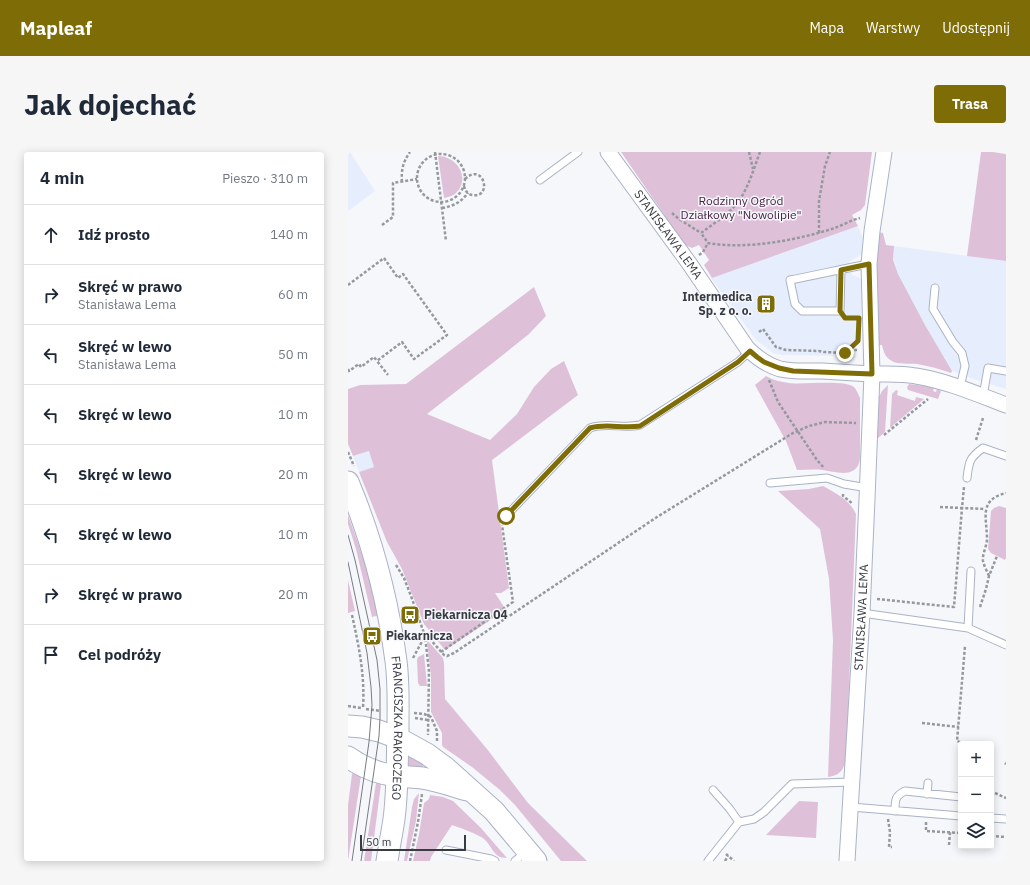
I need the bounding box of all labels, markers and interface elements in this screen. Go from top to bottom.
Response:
text: Mapleaf [20,16,92,40]
text: Mapa [809,19,844,37]
text: Warstwy [866,19,920,37]
text: Udostępnij [942,19,1010,37]
button: Trasa [934,85,1006,123]
text: Jak dojechać [24,86,196,123]
text: 4 min [40,167,84,189]
text: Pieszo · 310 m [222,170,308,187]
street label: STANISŁAWA LEMA [631,187,706,282]
park label: Rodzinny Ogród Działkowy "Nowolipie" [681,193,801,222]
icon: ahead [40,224,62,246]
text: Idź prosto [78,225,150,244]
text: 140 m [270,226,308,243]
text: Skręć w prawo [78,277,182,296]
icon: right [40,284,62,306]
text: 60 m [278,286,308,303]
place label: Intermedica Sp. z o. o. [682,289,752,318]
building icon: Intermedica Sp. z o. o. [755,293,777,315]
text: Stanisława Lema [78,296,176,313]
text: Skręć w lewo [78,337,172,356]
icon: left [40,344,62,366]
route end [836,344,854,362]
text: 50 m [278,346,308,363]
text: Stanisława Lema [78,356,176,373]
icon: left [40,404,62,426]
text: Skręć w lewo [78,405,172,424]
text: 10 m [278,406,308,423]
icon: left [40,464,62,486]
text: Skręć w lewo [78,465,172,484]
text: 20 m [278,466,308,483]
route start [497,507,515,525]
icon: left [40,524,62,546]
text: Skręć w lewo [78,525,172,544]
text: 10 m [278,526,308,543]
street label: STANISŁAWA LEMA [851,564,871,671]
icon: right [40,584,62,606]
text: Skręć w prawo [78,585,182,604]
text: 20 m [278,586,308,603]
bus stop icon: Piekarnicza 04 [399,604,421,626]
place label: Piekarnicza 04 [424,607,508,622]
bus stop icon: Piekarnicza [361,625,383,647]
place label: Piekarnicza [386,628,453,643]
icon: arrive [40,644,62,666]
text: Cel podróży [78,645,161,664]
street label: FRANCISZKA RAKOCZEGO [388,655,406,801]
map controls [958,741,994,849]
button: + [958,741,994,777]
button: − [958,777,994,813]
button: layers [958,813,994,849]
scale bar [360,833,466,852]
text: 50 m [366,835,391,849]

